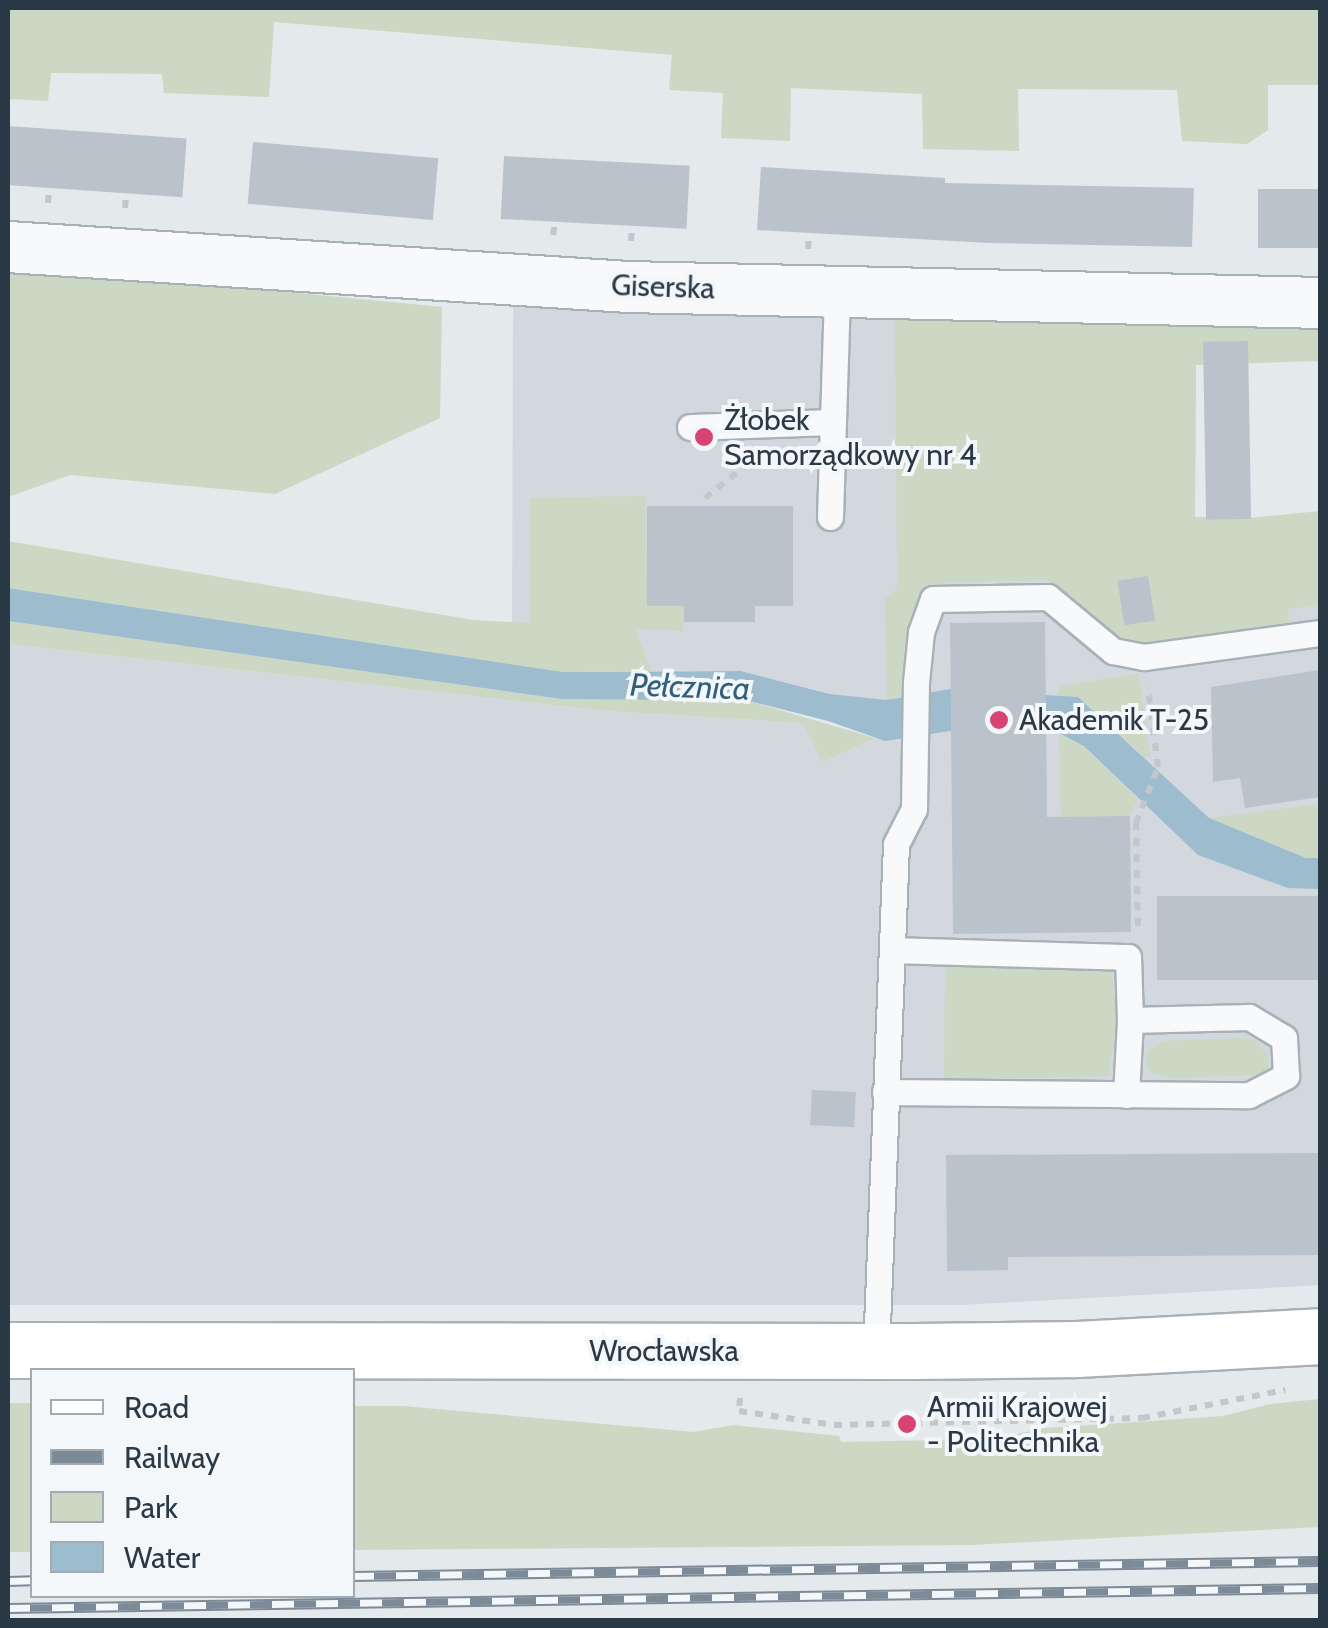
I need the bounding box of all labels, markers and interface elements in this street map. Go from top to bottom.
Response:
street label: Giserska [611,267,715,307]
place label: Żłobek Samorządkowy nr 4 [724,402,977,472]
marker: Żłobek Samorządkowy nr 4 [693,426,715,448]
water label: Pełcznica [629,666,751,708]
place label: Akademik T-25 [1019,702,1209,738]
marker: Akademik T-25 [988,709,1010,731]
street label: Wrocławska [589,1333,739,1369]
legend [30,1368,355,1598]
text: Road [124,1389,189,1426]
place label: Armii Krajowej - Politechnika [927,1389,1107,1460]
marker: Armii Krajowej - Politechnika [896,1413,918,1435]
text: Railway [124,1439,220,1476]
text: Park [124,1489,178,1526]
text: Water [124,1539,200,1576]

